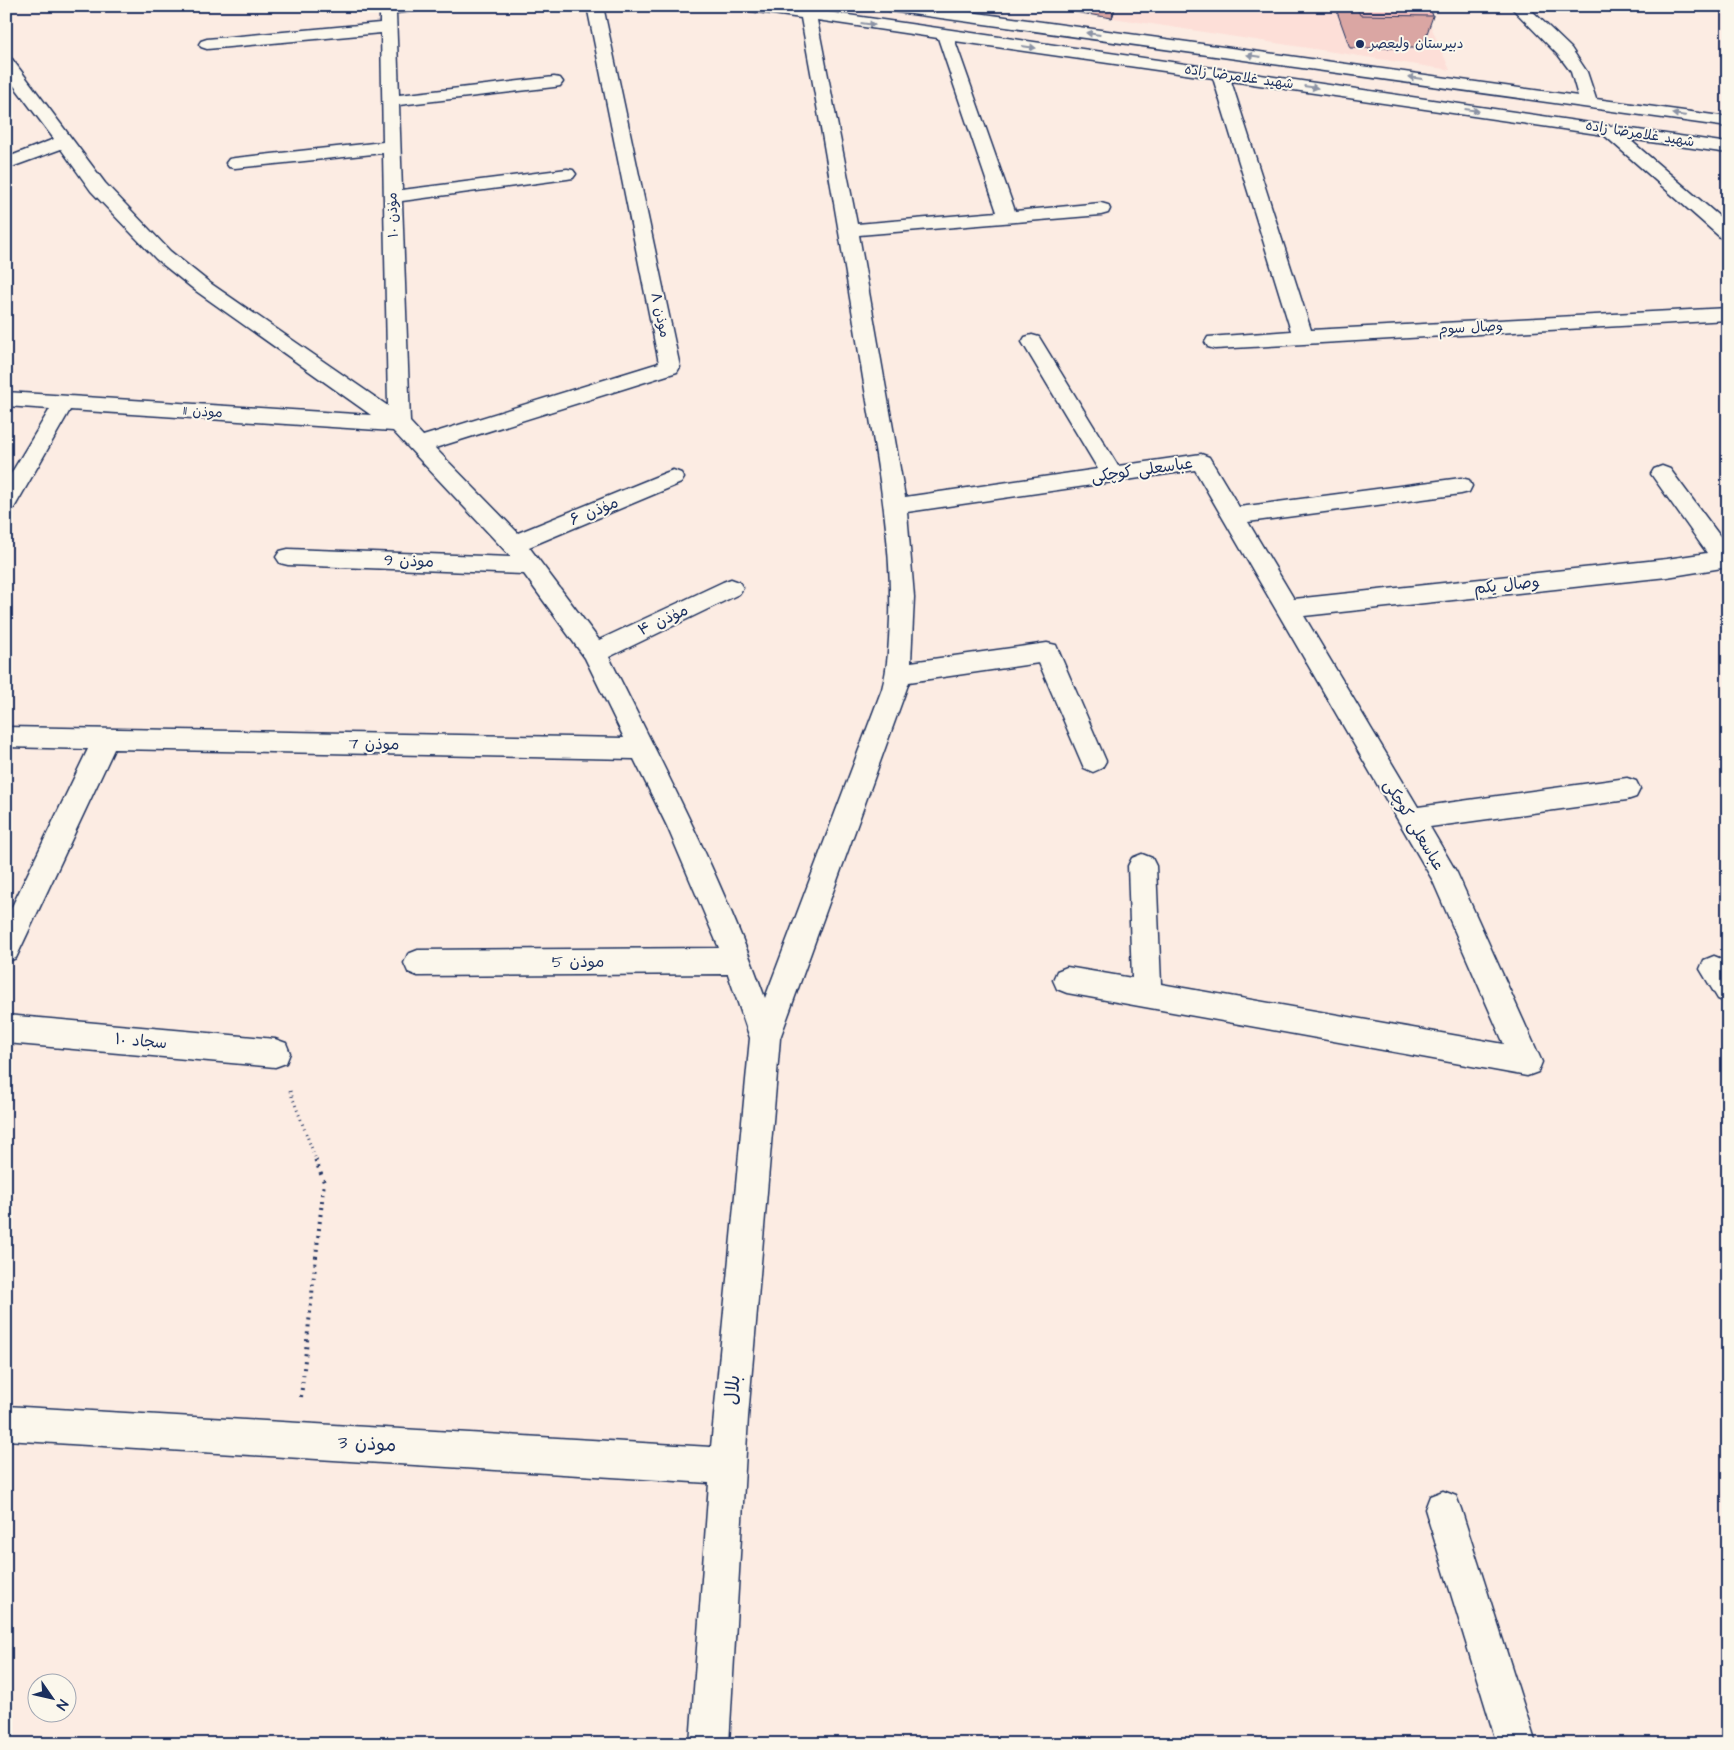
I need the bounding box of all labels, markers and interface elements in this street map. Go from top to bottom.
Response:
one-way arrow [861,20,877,28]
one-way arrow [1084,30,1100,38]
place label: دبیرستان ولیعصر [1369,34,1464,54]
marker: دبیرستان ولیعصر [1354,38,1366,50]
one-way arrow [1022,43,1038,51]
one-way arrow [1245,52,1261,60]
street label: شهید غلامرضا زاده [1183,59,1295,95]
one-way arrow [1406,74,1422,82]
one-way arrow [1304,83,1320,91]
one-way arrow [1465,106,1481,114]
one-way arrow [1671,110,1687,118]
street label: شهید غلامرضا زاده [1584,116,1696,152]
street label: موٰذن ۱۰ [382,192,404,238]
street label: موذن ۸ [645,291,675,339]
street label: وصال سوم [1438,316,1504,341]
street label: موذن 11 [183,401,223,423]
street label: عباسعلی کوچکی [1090,452,1194,488]
street label: موٰذن ۶ [566,491,622,531]
street label: موذن 9 [384,549,434,573]
street label: وصال یکم [1473,571,1541,600]
street label: موٰذن ۴ [634,599,692,641]
street label: موذن 7 [348,733,400,755]
street label: عباسعلی کوچکی [1378,776,1450,874]
street label: موذن 5 [552,951,604,973]
street label: سجاد ۱۰ [114,1028,168,1054]
street label: بلال [718,1374,748,1406]
street label: موذن 3 [337,1429,397,1459]
north arrow [28,1672,78,1722]
text: N [51,1695,73,1714]

